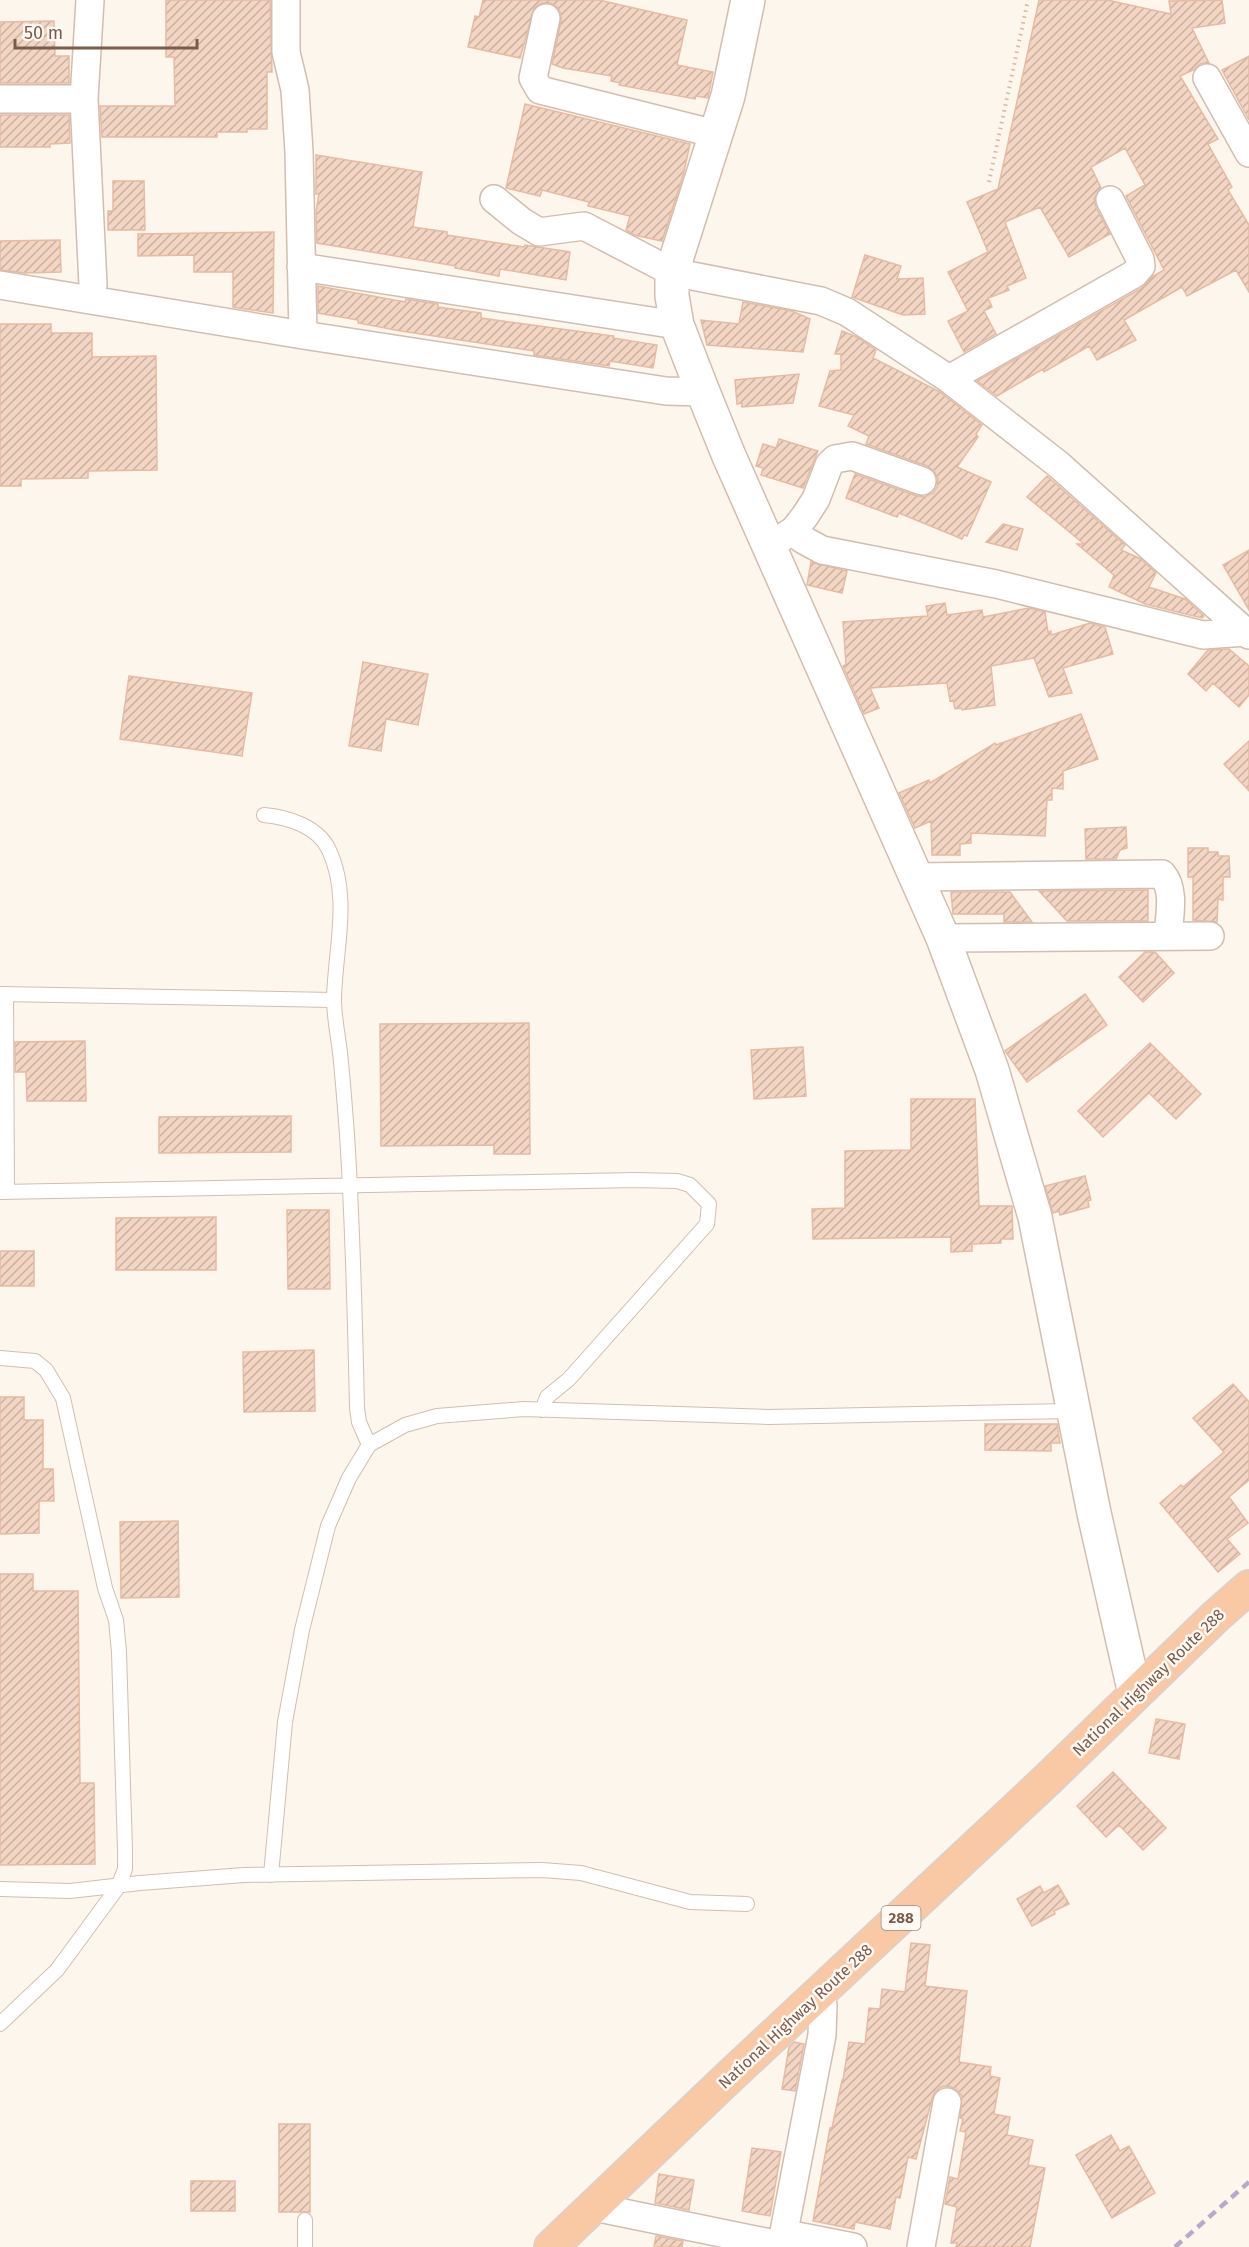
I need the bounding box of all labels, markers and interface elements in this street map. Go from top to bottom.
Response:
scale bar [15,12,196,50]
text: 50 m [24,22,63,44]
street label: National Highway Route 288 [1069,1605,1228,1760]
road number: 288 [882,1906,920,1930]
street label: National Highway Route 288 [715,1940,876,2093]

